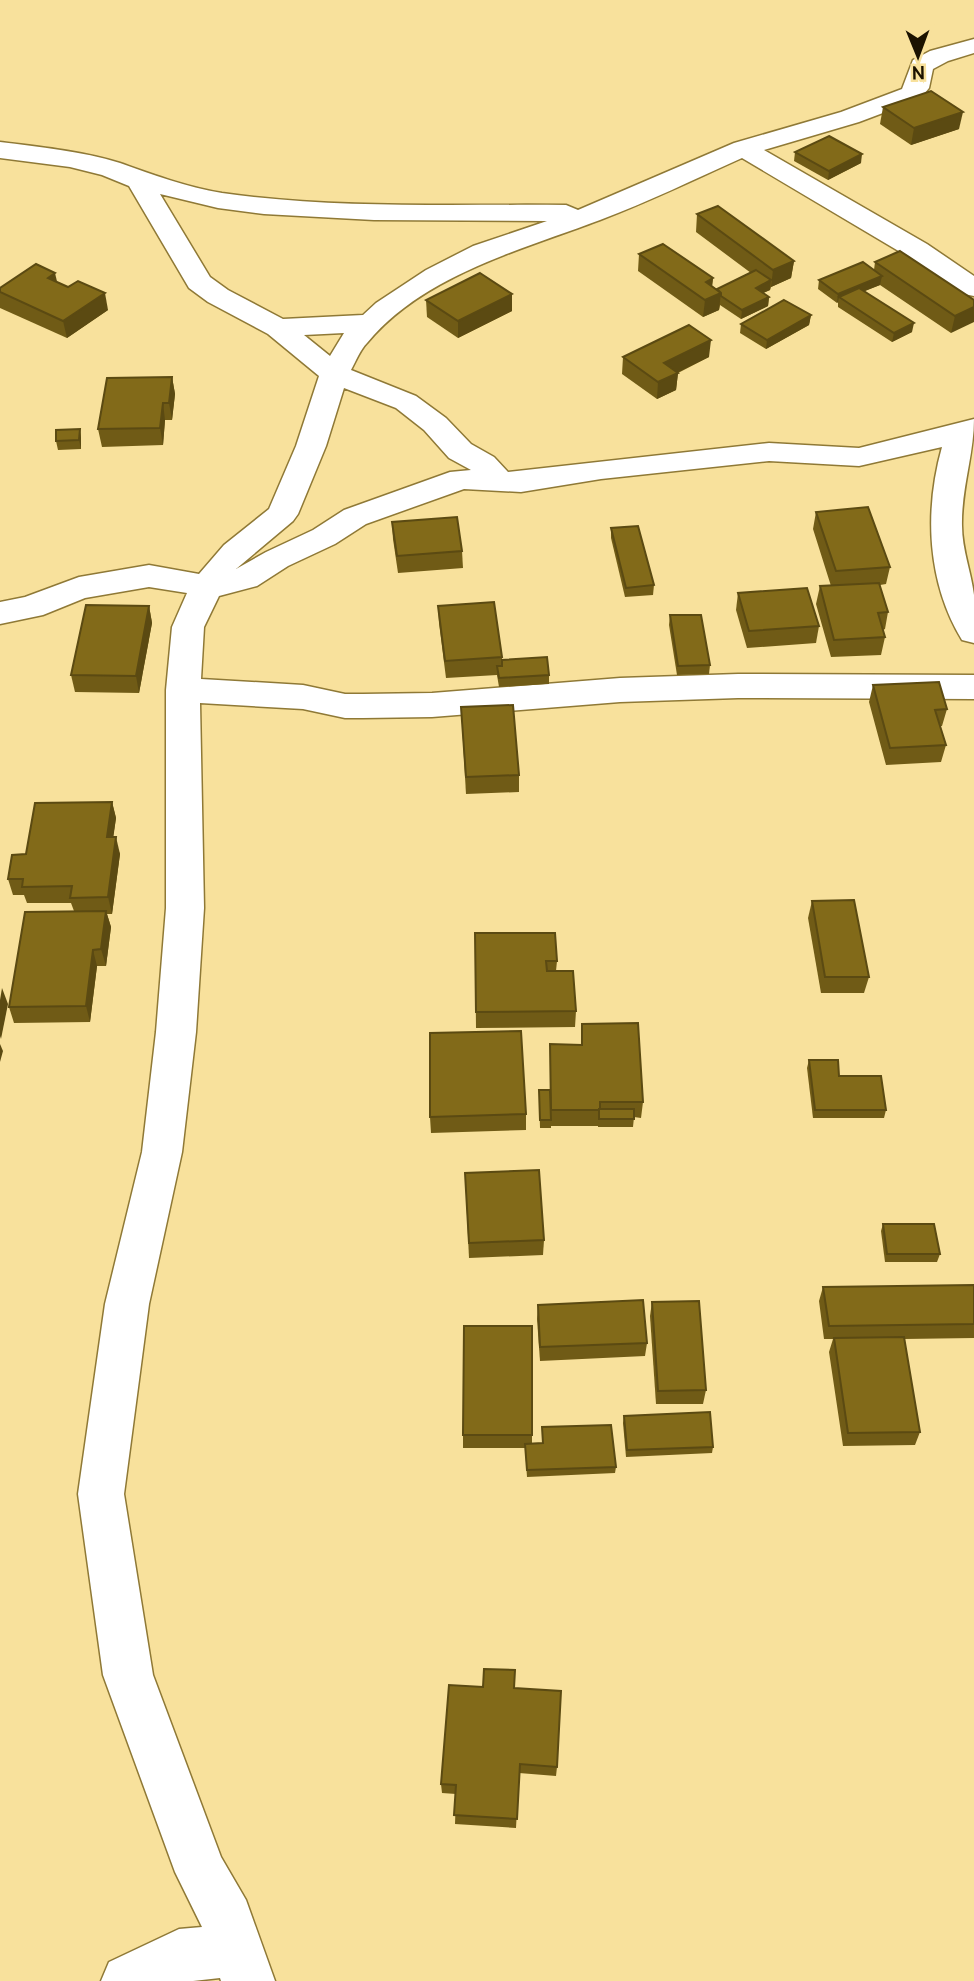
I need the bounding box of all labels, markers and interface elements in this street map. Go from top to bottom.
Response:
north arrow [883,21,953,91]
text: N [911,61,925,84]

